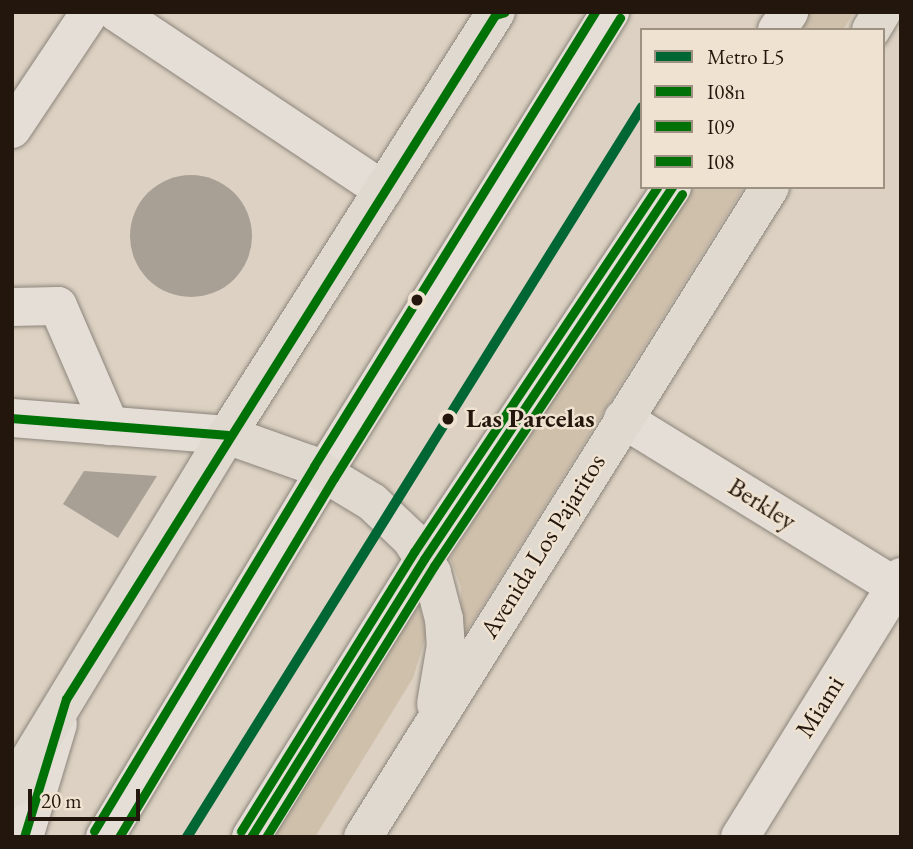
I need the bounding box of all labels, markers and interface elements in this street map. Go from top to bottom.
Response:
legend [640,28,885,189]
text: Metro L5 [707,43,784,70]
text: I08n [707,78,745,105]
text: I09 [707,113,734,140]
text: I08 [707,148,734,175]
unlabelled marker [410,293,424,307]
place label: Las Parcelas [466,403,595,435]
marker: Las Parcelas [437,408,459,430]
street label: Avenida Los Pajaritos [474,448,612,644]
street label: Berkley [722,471,802,537]
street label: Miami [789,670,851,744]
scale bar [32,776,144,820]
text: 20 m [41,787,82,814]

